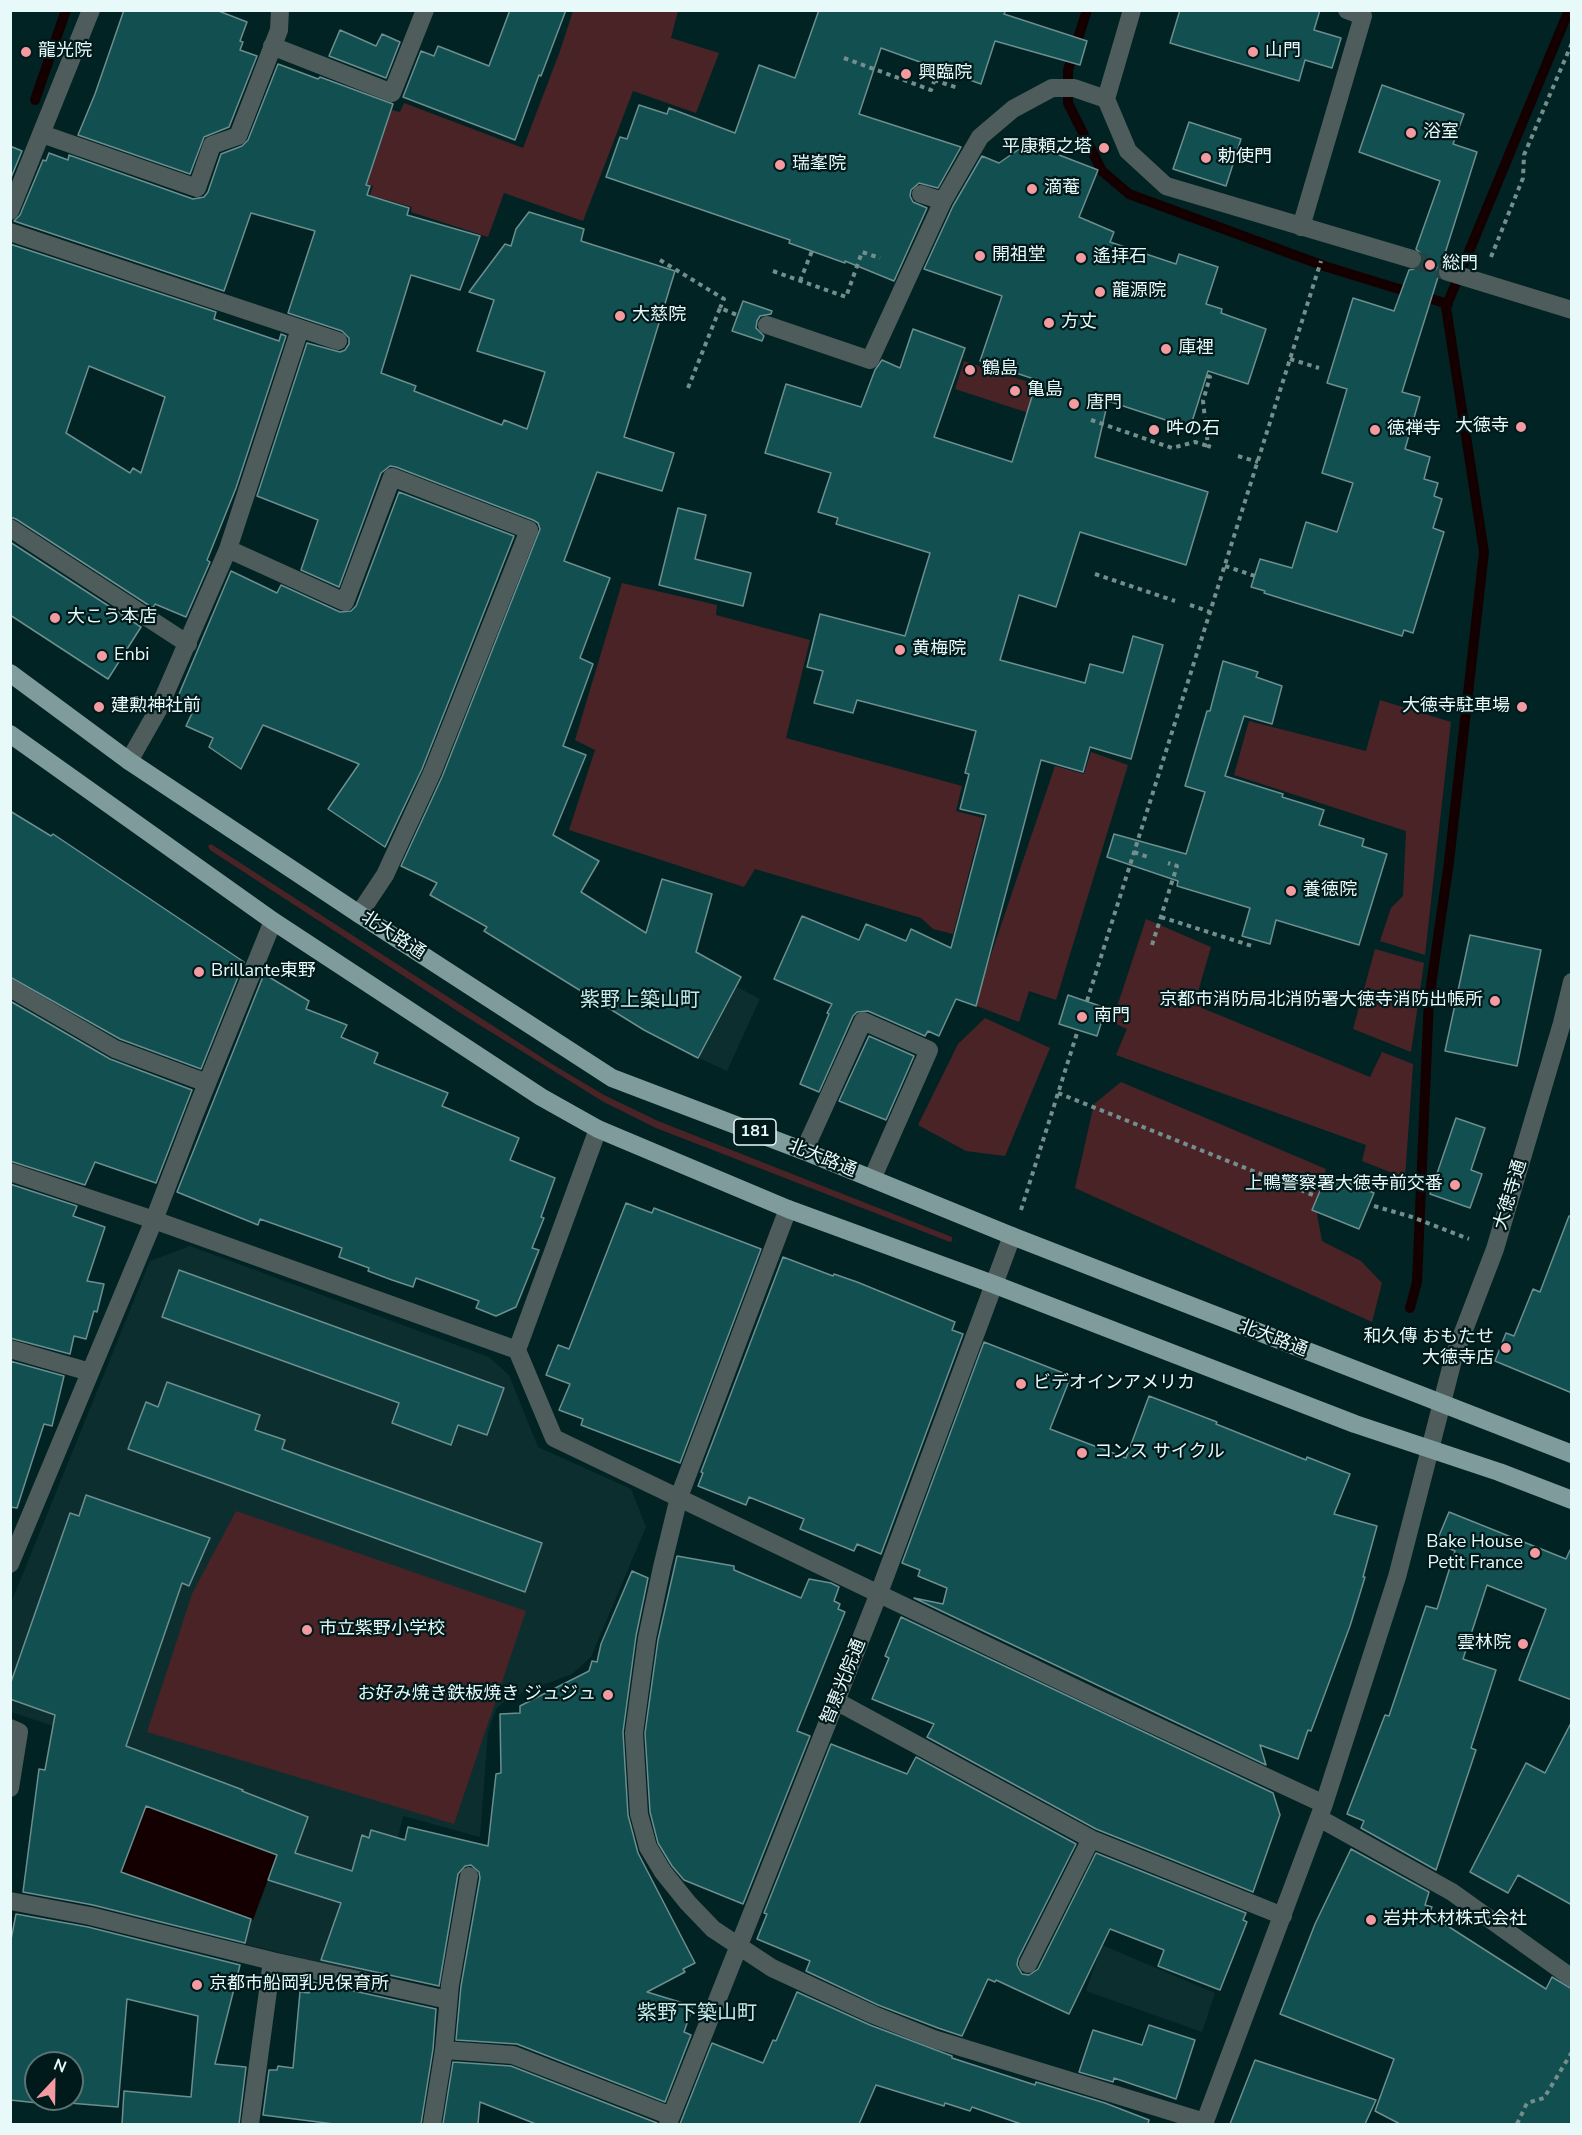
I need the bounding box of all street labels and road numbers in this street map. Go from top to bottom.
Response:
street label: 北大路通 [357,907,429,965]
road number: 181 [734,1119,776,1145]
street label: 北大路通 [785,1136,859,1182]
street label: 大徳寺通 [1490,1157,1532,1233]
street label: 北大路通 [1236,1316,1310,1362]
street label: 智恵光院通 [817,1636,871,1728]

